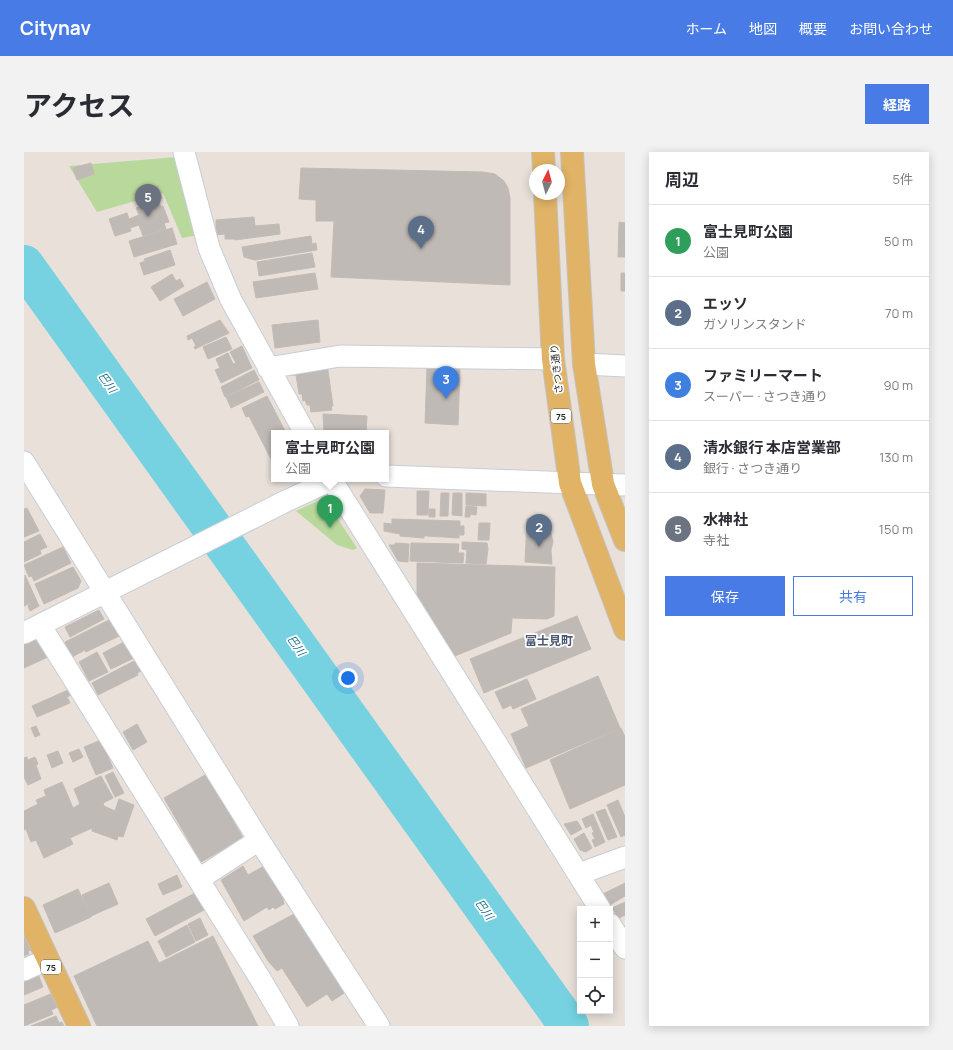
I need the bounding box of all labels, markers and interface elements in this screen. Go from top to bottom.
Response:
text: Citynav [20,15,91,41]
text: ホーム [685,19,727,38]
text: 地図 [749,19,777,38]
text: 概要 [799,19,827,38]
text: お問い合わせ [849,19,933,38]
button: 経路 [865,84,929,124]
text: アクセス [24,86,135,124]
north arrow [529,164,565,200]
text: 周辺 [665,168,699,191]
text: 5件 [892,170,913,188]
pin: 5 [135,184,161,217]
pin: 4 [408,216,434,249]
text: 富士見町公園 [703,221,793,242]
text: 1 [675,232,681,250]
text: 50 m [884,232,913,250]
text: 公園 [703,243,729,261]
text: エッソ [703,293,748,314]
text: 2 [674,304,682,322]
text: 70 m [885,304,913,322]
text: ガソリンスタンド [703,315,807,333]
street label: さつき通り [546,343,566,395]
text: ファミリーマート [703,365,823,386]
pin: 3 [433,366,459,399]
water label: 巴川 [95,369,121,396]
text: 3 [674,376,682,394]
text: 90 m [883,376,913,394]
text: スーパー · さつき通り [703,387,828,405]
road number: 75 [551,409,571,423]
popup [271,430,389,482]
text: 富士見町公園 [285,437,375,458]
text: 清水銀行 本店営業部 [703,437,841,458]
text: 4 [674,448,682,466]
text: 130 m [879,448,913,466]
text: 公園 [285,459,311,477]
text: 銀行 · さつき通り [703,459,802,477]
pin: 1 [317,495,343,528]
text: 水神社 [703,509,748,530]
pin: 2 [526,514,552,547]
text: 5 [674,520,682,538]
text: 150 m [879,520,913,538]
text: 寺社 [703,531,729,549]
button: 保存 [665,576,785,616]
button: 共有 [793,576,913,616]
water label: 巴川 [284,632,310,659]
district label: 富士見町 [525,632,573,649]
your location [338,668,358,688]
water label: 巴川 [472,896,498,923]
map controls [577,906,613,1014]
button: + [577,906,613,942]
button: − [577,942,613,978]
road number: 75 [41,960,61,974]
button: locate [577,978,613,1014]

